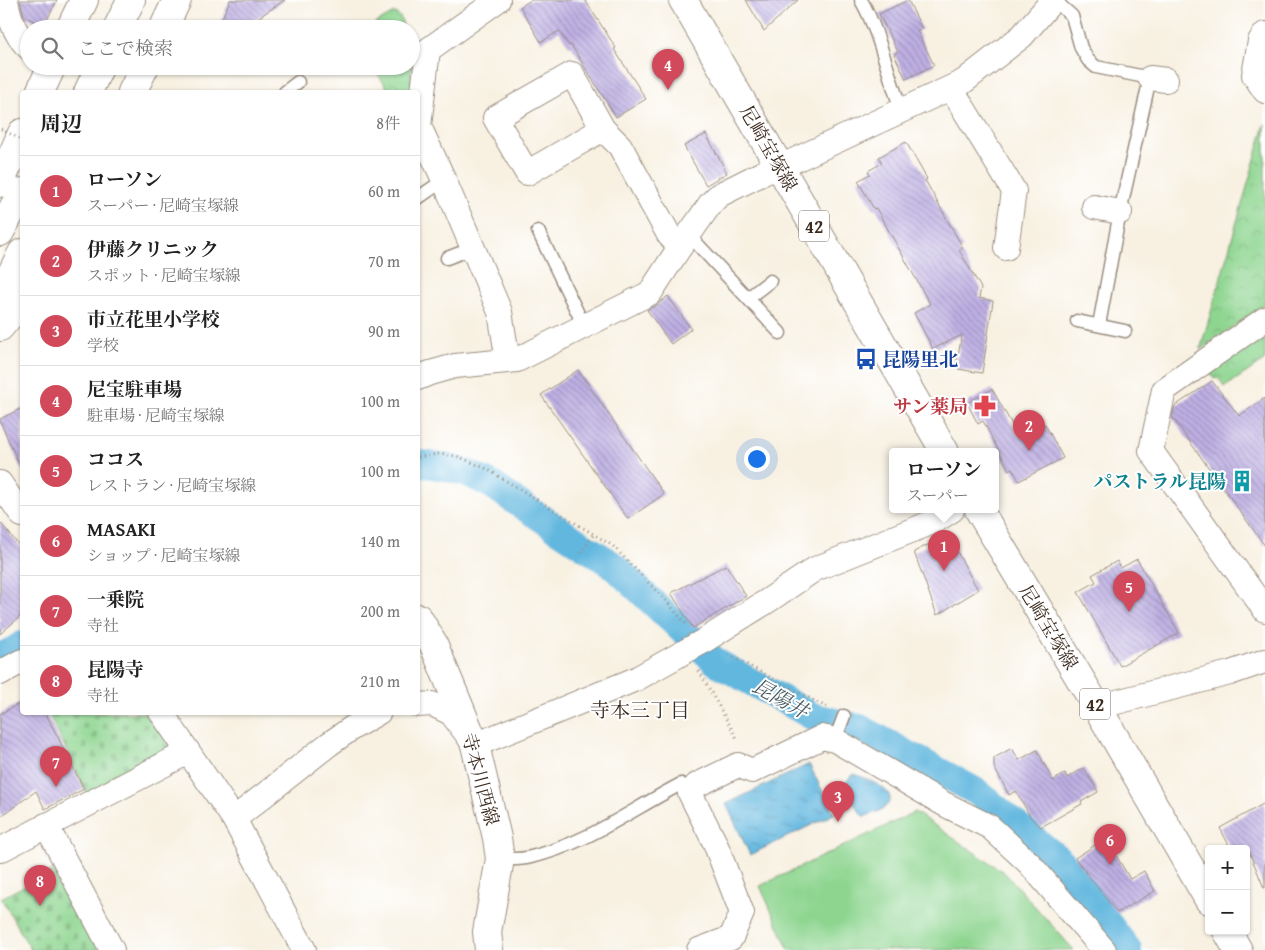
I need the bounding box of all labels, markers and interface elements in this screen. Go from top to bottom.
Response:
search box [20,20,420,75]
icon: search [38,34,66,62]
text: ここで検索 [78,34,173,62]
pin: 4 [652,49,684,90]
street label: 尼崎宝塚線 [733,100,805,196]
text: 周辺 [40,108,82,139]
text: 8件 [376,111,400,135]
text: ローソン [87,165,162,193]
text: 1 [52,179,60,203]
text: 60 m [368,179,400,203]
text: スーパー · 尼崎宝塚線 [87,193,239,217]
road number: 42 [799,210,829,242]
text: 伊藤クリニック [87,235,219,263]
text: 2 [52,249,60,273]
text: 70 m [368,249,400,273]
text: スポット · 尼崎宝塚線 [87,263,241,287]
text: 市立花里小学校 [87,305,220,333]
text: 3 [52,319,60,343]
text: 90 m [368,319,400,343]
text: 学校 [87,333,119,357]
place label: 昆陽里北 [882,345,958,373]
bus stop icon: 昆陽里北 [853,346,879,372]
text: 尼宝駐車場 [87,375,182,403]
text: 4 [52,389,60,413]
text: 100 m [360,389,400,413]
place label: サン薬局 [893,392,968,420]
pharmacy icon: サン薬局 [972,393,998,419]
text: 駐車場 · 尼崎宝塚線 [87,403,225,427]
pin: 2 [1013,410,1045,451]
text: ココス [87,445,144,473]
your location [744,446,770,472]
popup [889,448,999,513]
text: ローソン [906,455,982,483]
text: 5 [52,459,60,483]
text: 100 m [360,459,400,483]
place label: パストラル昆陽 [1094,467,1226,495]
building icon: パストラル昆陽 [1229,468,1255,494]
text: レストラン · 尼崎宝塚線 [87,473,256,497]
text: スーパー [906,483,969,507]
text: MASAKI [87,515,156,543]
text: 6 [52,529,60,553]
text: 140 m [360,529,400,553]
pin: 1 [928,530,960,571]
text: ショップ · 尼崎宝塚線 [87,543,240,567]
pin: 5 [1113,571,1145,612]
street label: 尼崎宝塚線 [1013,579,1085,675]
text: 一乗院 [87,585,144,613]
text: 7 [52,599,60,623]
text: 200 m [360,599,400,623]
text: 寺社 [87,613,119,637]
text: 昆陽寺 [87,655,144,683]
text: 8 [52,669,60,693]
text: 210 m [360,669,400,693]
water label: 昆陽井 [748,671,816,726]
text: 寺社 [87,683,119,707]
road number: 42 [1080,689,1110,720]
district label: 寺本三丁目 [590,695,690,724]
street label: 寺本川西線 [455,729,507,829]
pin: 7 [40,746,72,787]
pin: 3 [822,781,854,822]
pin: 6 [1094,824,1126,865]
map controls [1205,845,1250,935]
button: + [1205,845,1250,890]
pin: 8 [24,865,56,906]
button: − [1205,890,1250,935]

